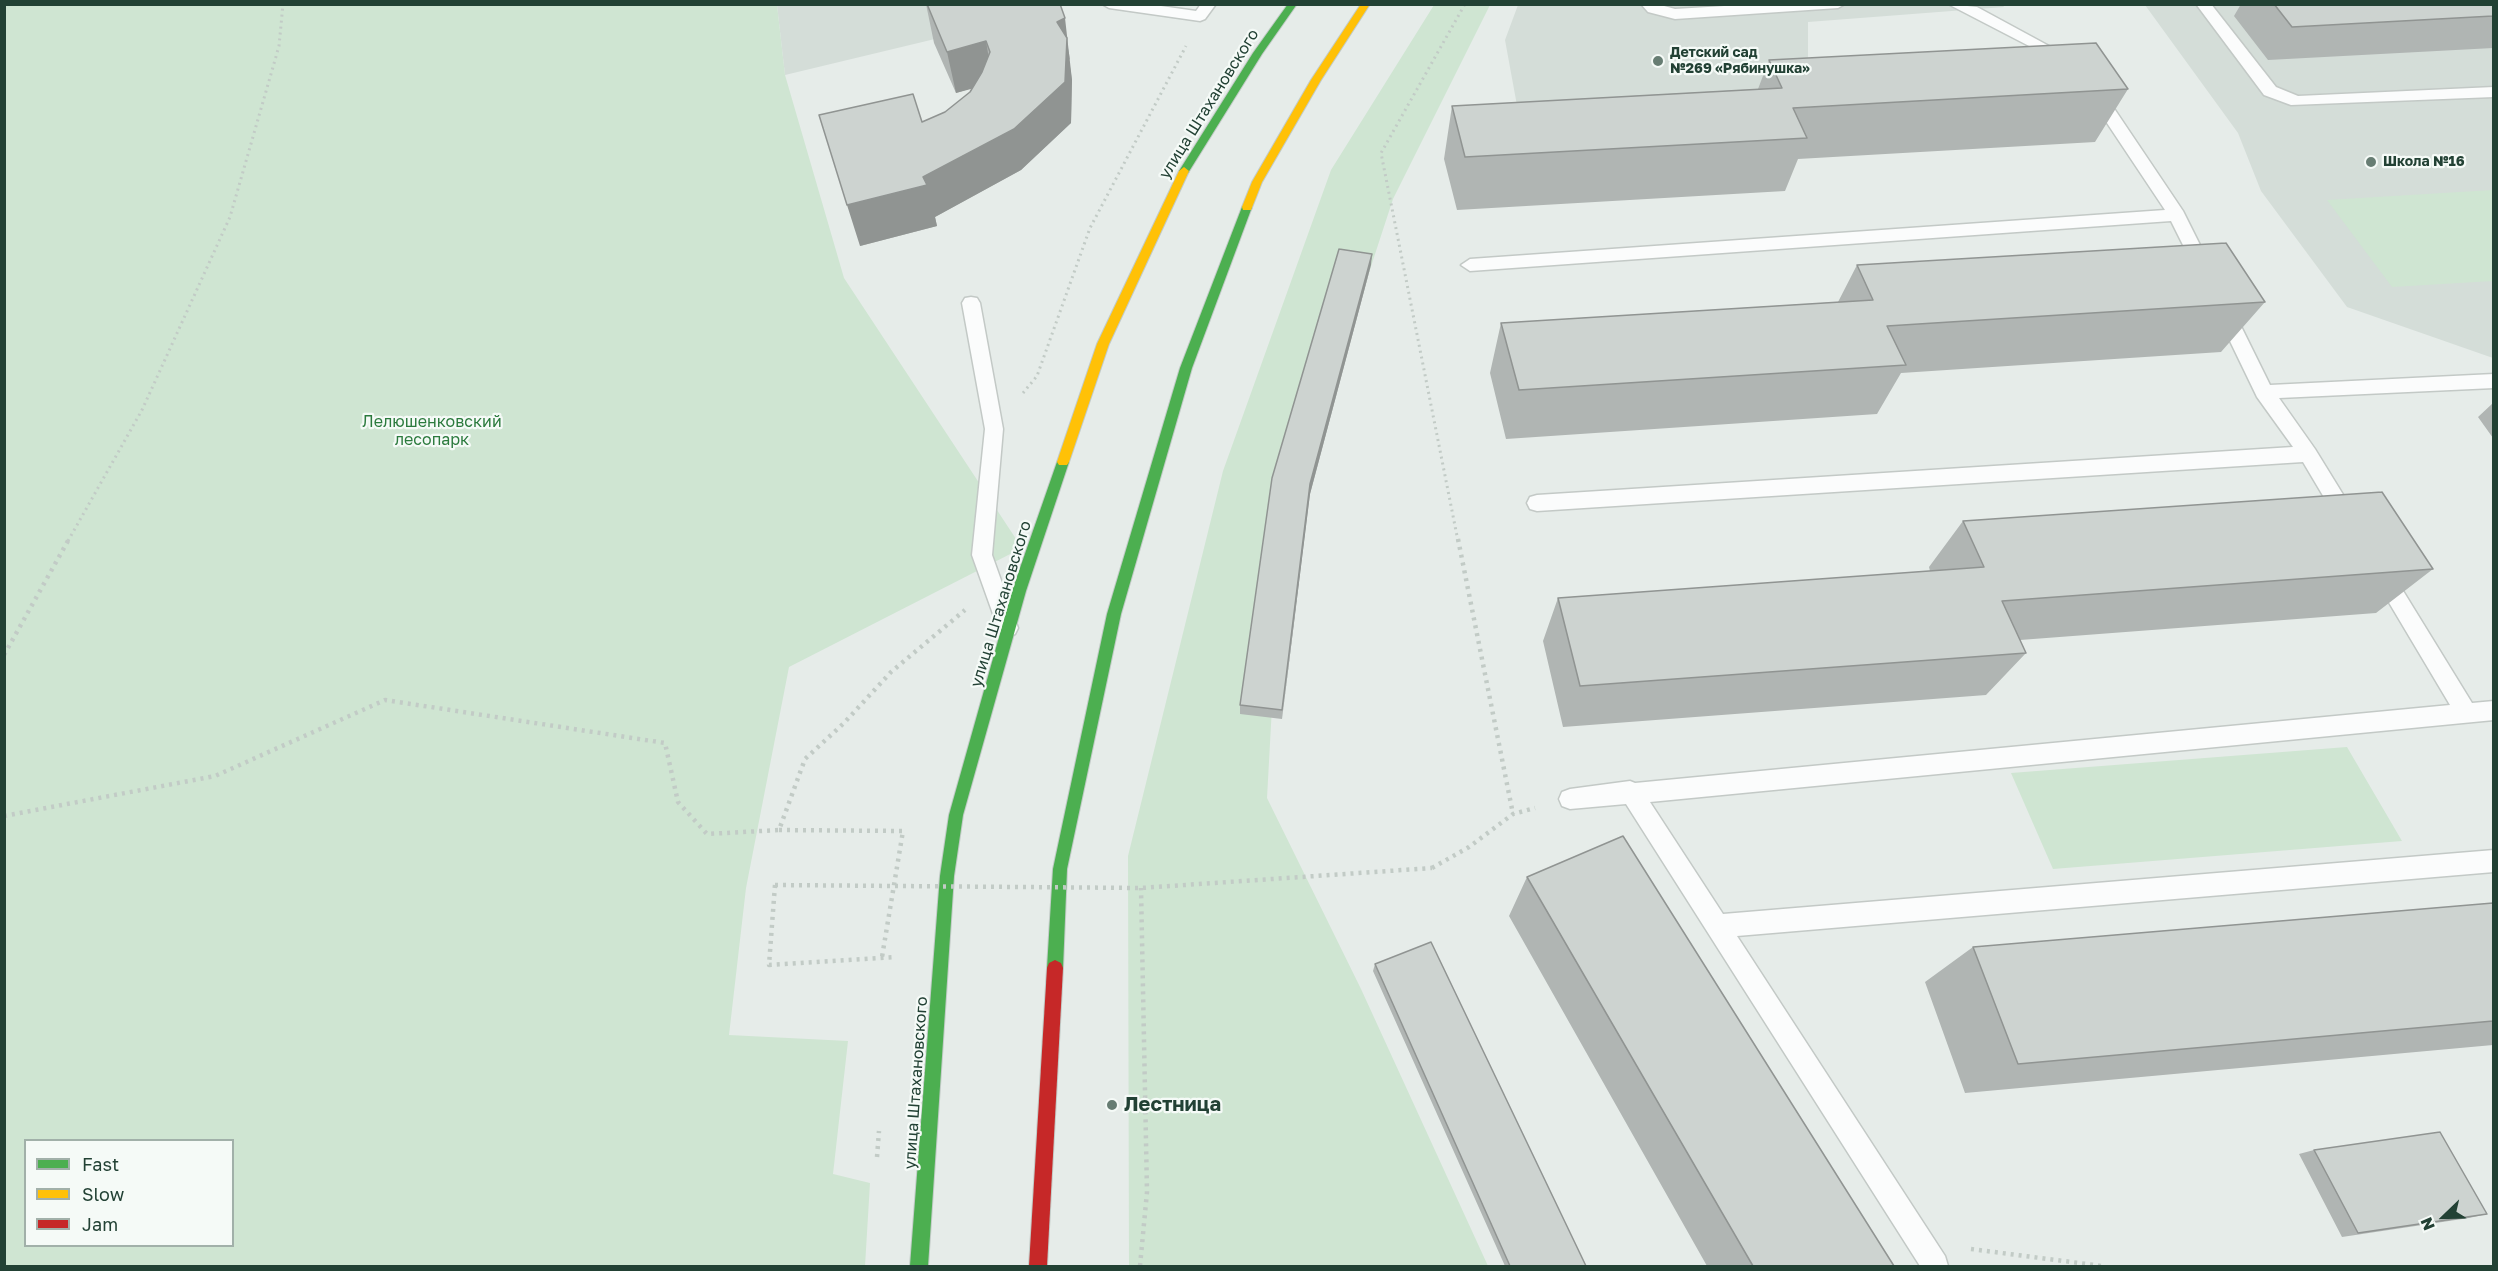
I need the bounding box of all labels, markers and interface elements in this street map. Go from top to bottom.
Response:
street label: улица Штахановского [1155,26,1263,182]
place label: Детский сад №269 «Рябинушка» [1670,45,1810,78]
marker: Детский сад №269 «Рябинушка» [1651,54,1665,68]
place label: Школа №16 [2383,154,2465,170]
marker: Школа №16 [2364,155,2378,169]
park label: Лелюшенковский лесопарк [362,412,502,450]
street label: улица Штахановского [967,518,1035,690]
street label: улица Штахановского [900,996,932,1170]
place label: Лестница [1124,1093,1221,1117]
marker: Лестница [1105,1098,1119,1112]
legend [24,1139,234,1247]
text: Fast [82,1153,119,1175]
text: Slow [82,1183,124,1205]
north arrow [2414,1187,2474,1247]
text: Jam [82,1213,118,1235]
text: N [2416,1215,2439,1234]

